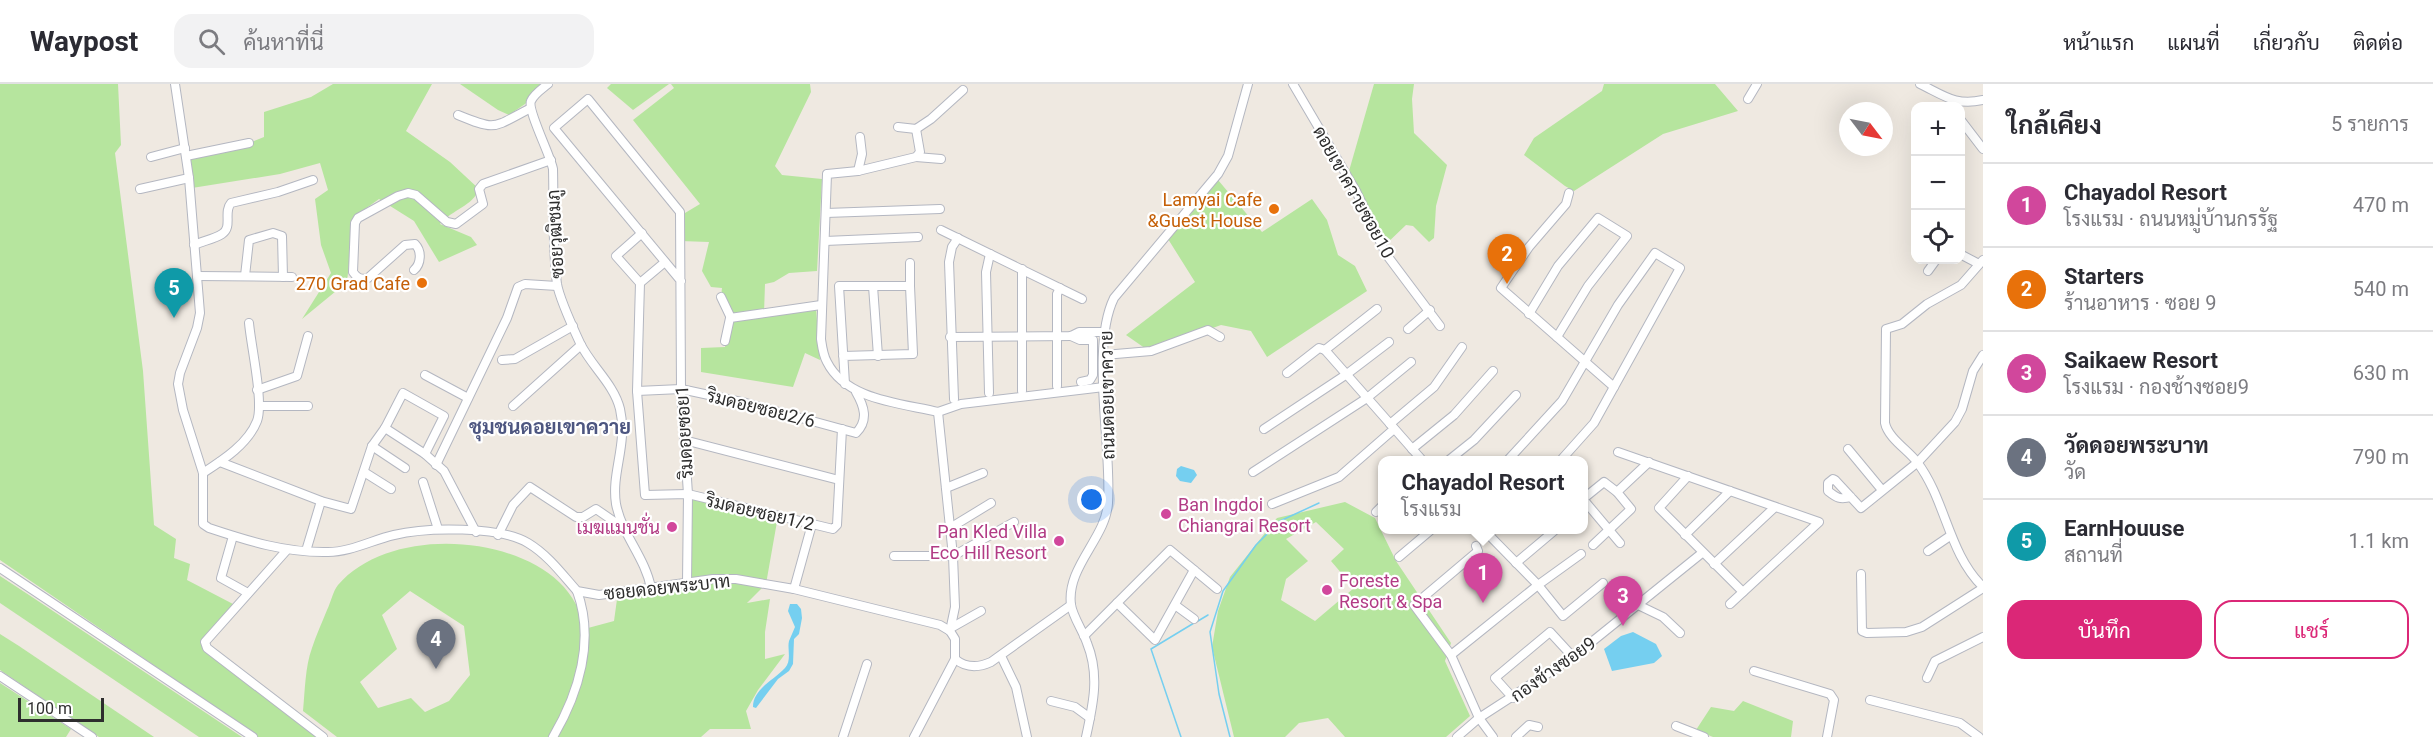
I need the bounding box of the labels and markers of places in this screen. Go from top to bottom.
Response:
place label: Lamyai Cafe &Guest House [1148,189,1262,231]
marker: Lamyai Cafe &Guest House [1267,202,1281,216]
pin: 2 [1488,234,1526,284]
pin: 5 [154,268,194,318]
place label: 270 Grad Cafe [296,273,410,294]
marker: 270 Grad Cafe [415,276,429,290]
place label: Ban Ingdoi Chiangrai Resort [1178,494,1311,536]
marker: Ban Ingdoi Chiangrai Resort [1159,507,1173,521]
place label: เมฆแมนชั่น [577,512,660,538]
marker: เมฆแมนชั่น [665,520,679,534]
place label: Pan Kled Villa Eco Hill Resort [930,521,1047,563]
marker: Pan Kled Villa Eco Hill Resort [1052,534,1066,548]
pin: 1 [1464,554,1502,603]
place label: Foreste Resort & Spa [1339,570,1442,612]
pin: 3 [1604,576,1642,626]
marker: Foreste Resort & Spa [1320,583,1334,597]
pin: 4 [416,620,456,669]

